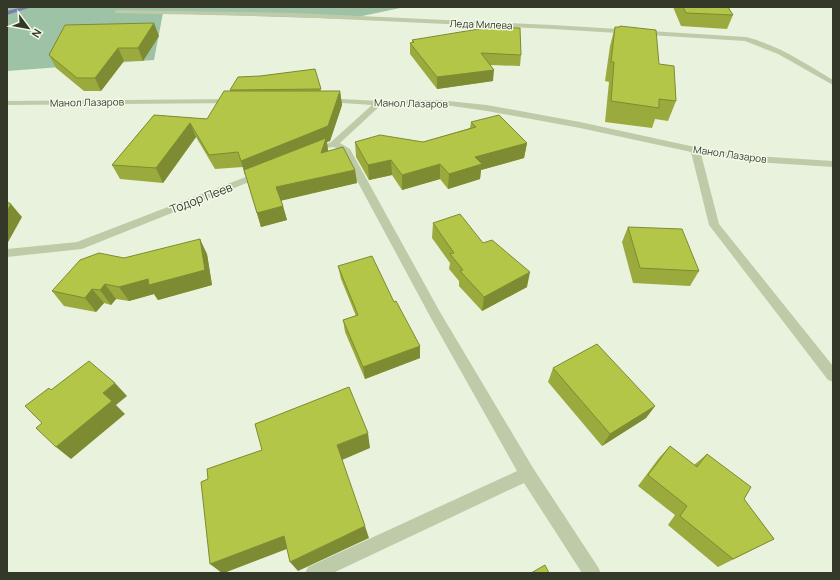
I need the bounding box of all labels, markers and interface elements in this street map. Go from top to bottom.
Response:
north arrow [8,8,48,48]
street label: Леда Милева [449,16,513,32]
text: N [28,26,45,41]
street label: Манол Лазаров [50,94,125,110]
street label: Манол Лазаров [374,95,449,111]
street label: Манол Лазаров [692,142,768,166]
street label: Тодор Пеев [167,178,235,218]

